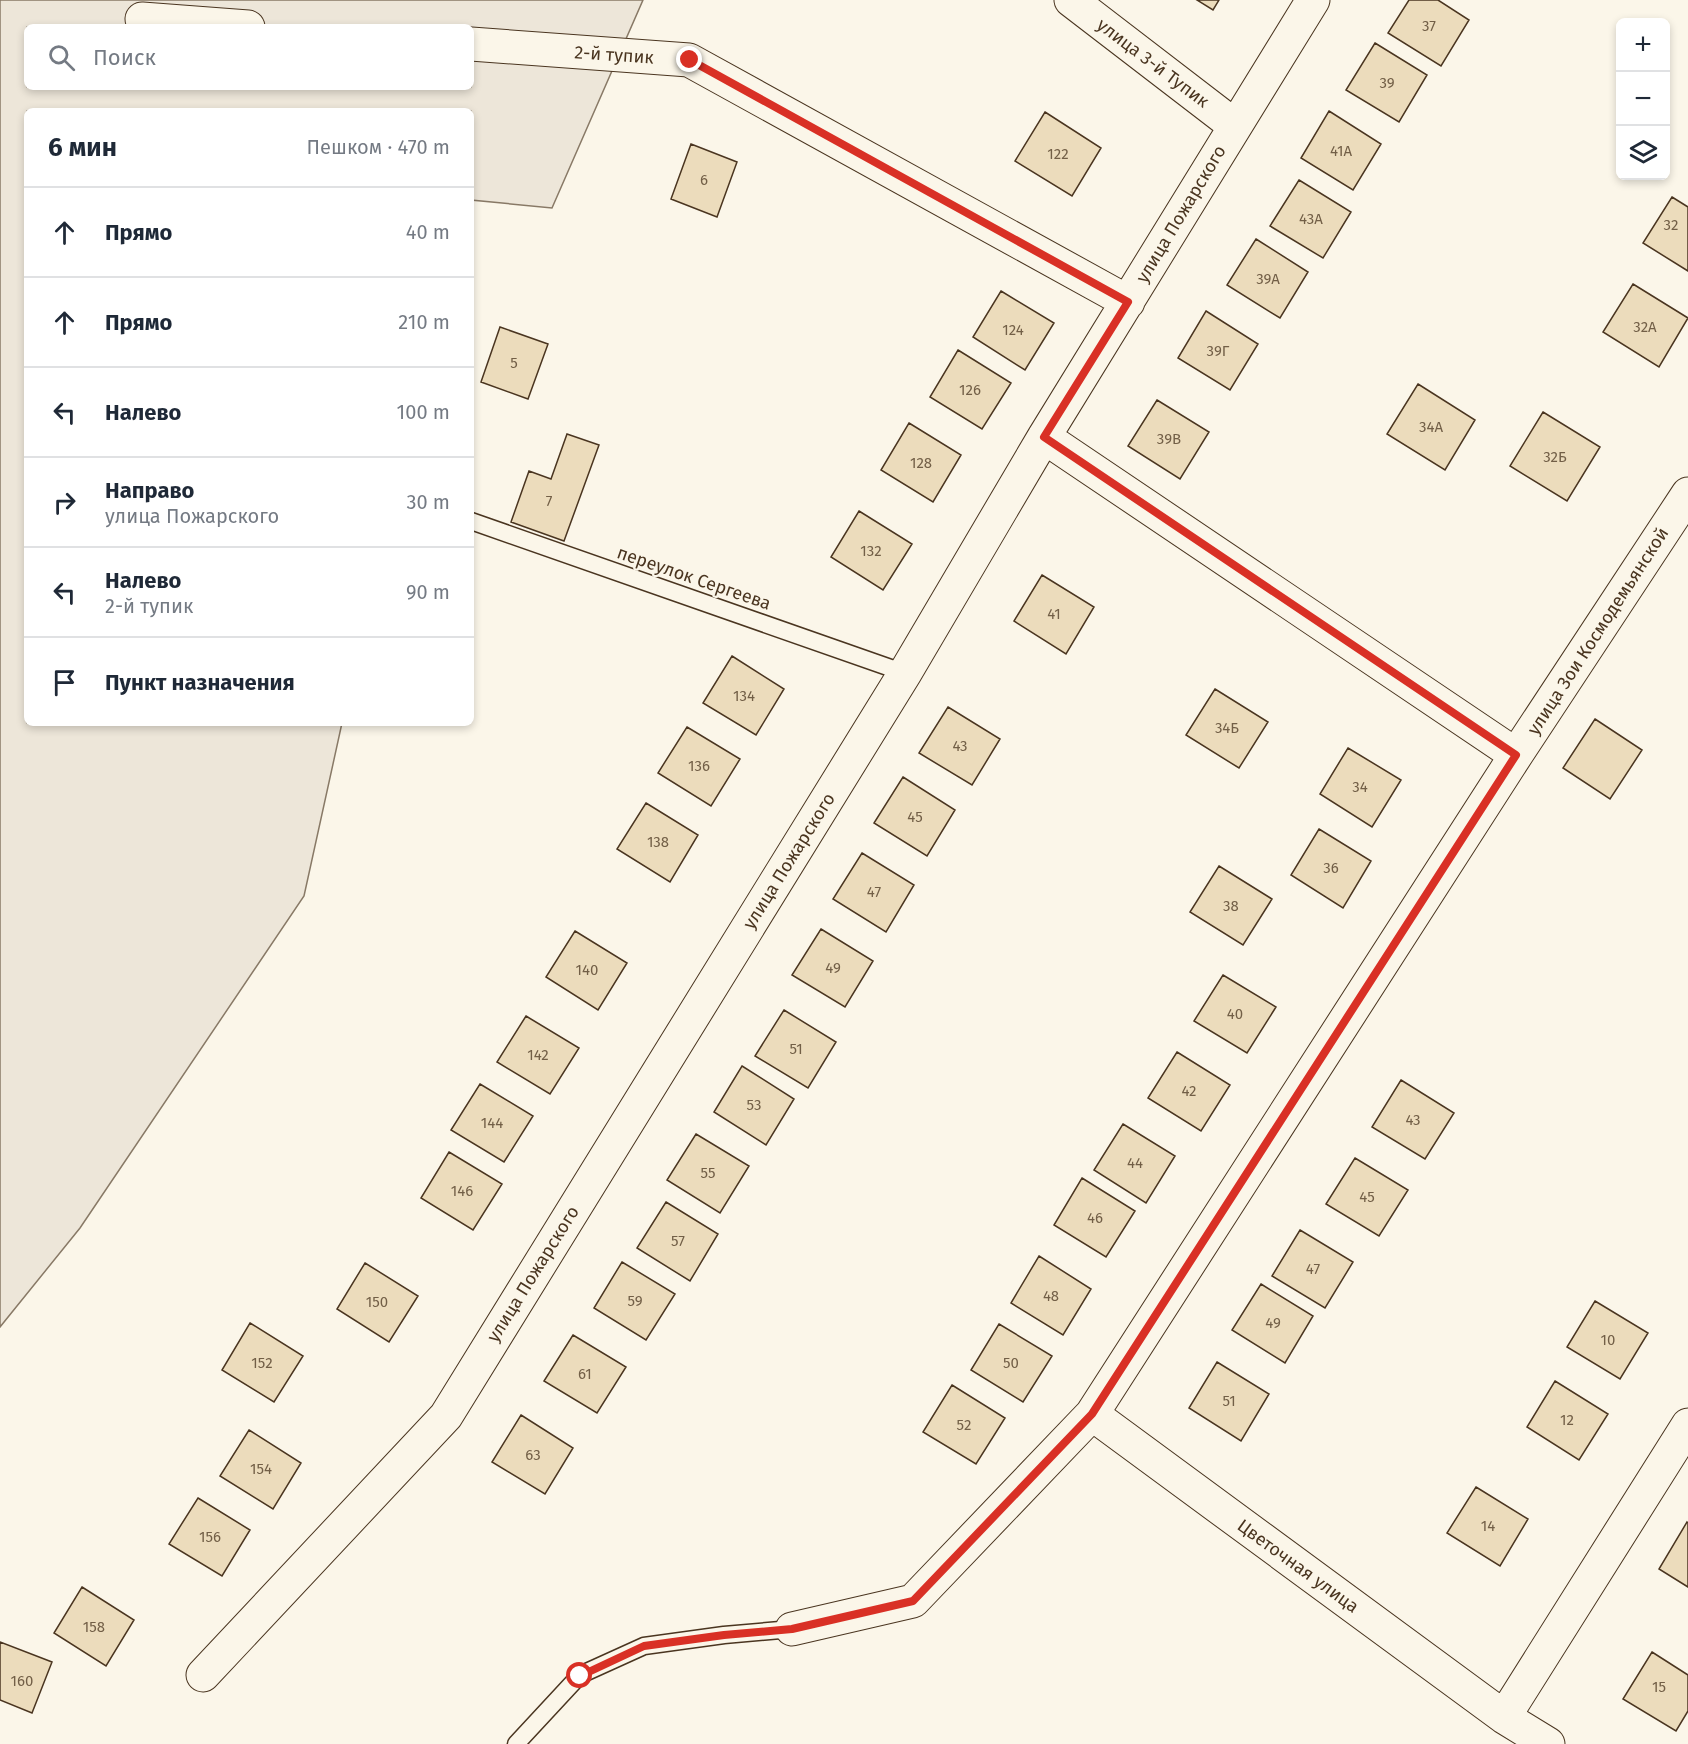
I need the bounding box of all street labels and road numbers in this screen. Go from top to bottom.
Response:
street label: улица 3-й Тупик [1092,14,1214,113]
street label: 2-й тупик [574,41,655,69]
street label: улица Пожарского [1131,141,1231,287]
street label: улица Зои Космодемьянской [1523,523,1673,739]
street label: переулок Сергеева [614,541,774,615]
street label: улица Пожарского [738,789,840,933]
street label: улица Пожарского [482,1202,584,1346]
street label: Цветочная улица [1233,1515,1363,1617]

